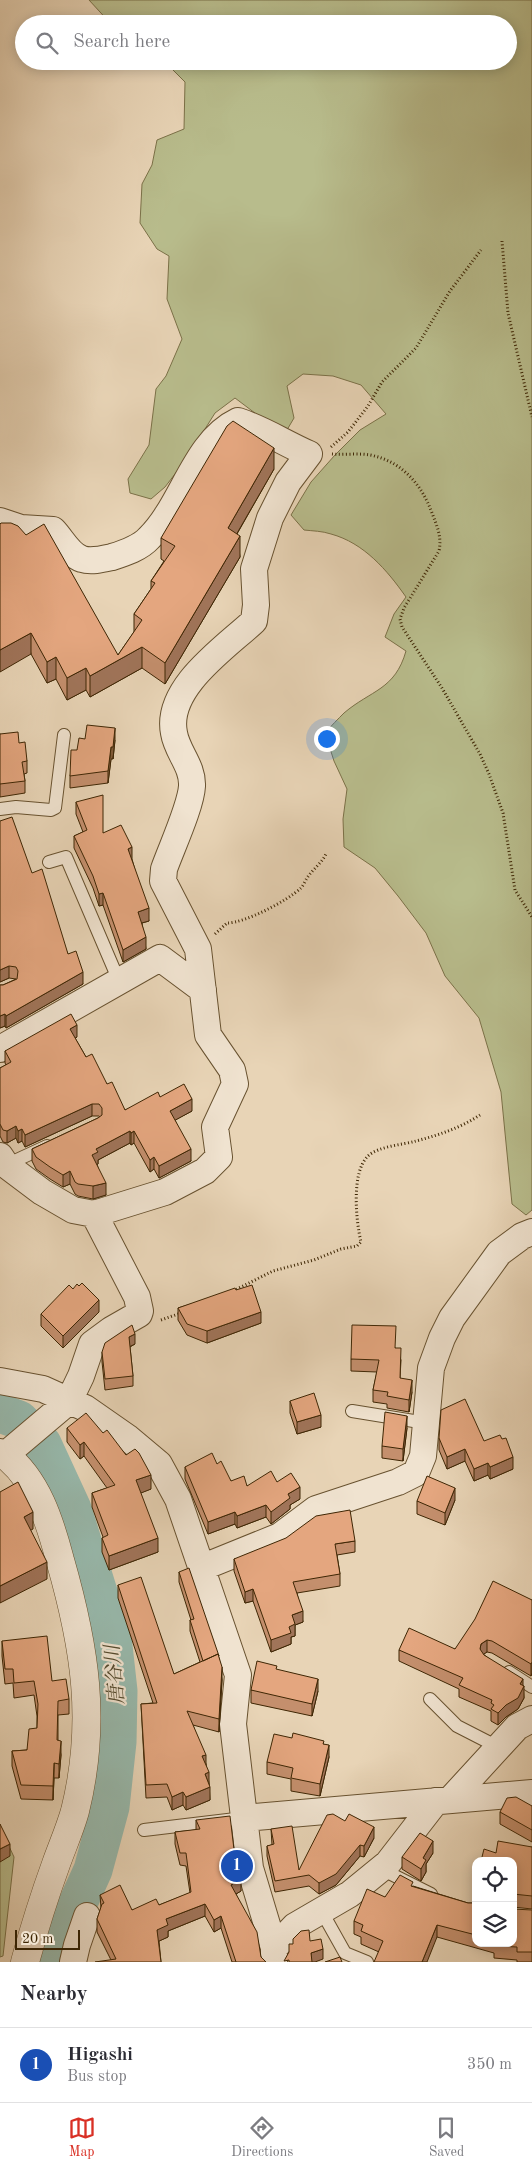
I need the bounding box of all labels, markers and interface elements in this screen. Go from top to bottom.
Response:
search box [15,15,517,70]
icon: search [33,29,61,57]
text: Search here [73,33,170,52]
your location [314,726,340,752]
water label: 唐谷川 [101,1642,129,1706]
pin: 1 [221,1847,253,1885]
map controls [472,1857,517,1947]
button: locate [472,1857,517,1902]
button: layers [472,1902,517,1947]
scale bar [15,1927,80,1950]
text: 20 m [22,1932,53,1946]
text: Nearby [20,1984,88,2005]
text: Higashi [67,2046,133,2065]
text: 1 [31,2057,41,2073]
text: 350 m [467,2057,512,2073]
text: Bus stop [67,2069,127,2085]
tab: Map [68,2114,96,2161]
tab: Directions [231,2114,293,2161]
tab: Saved [429,2114,464,2161]

